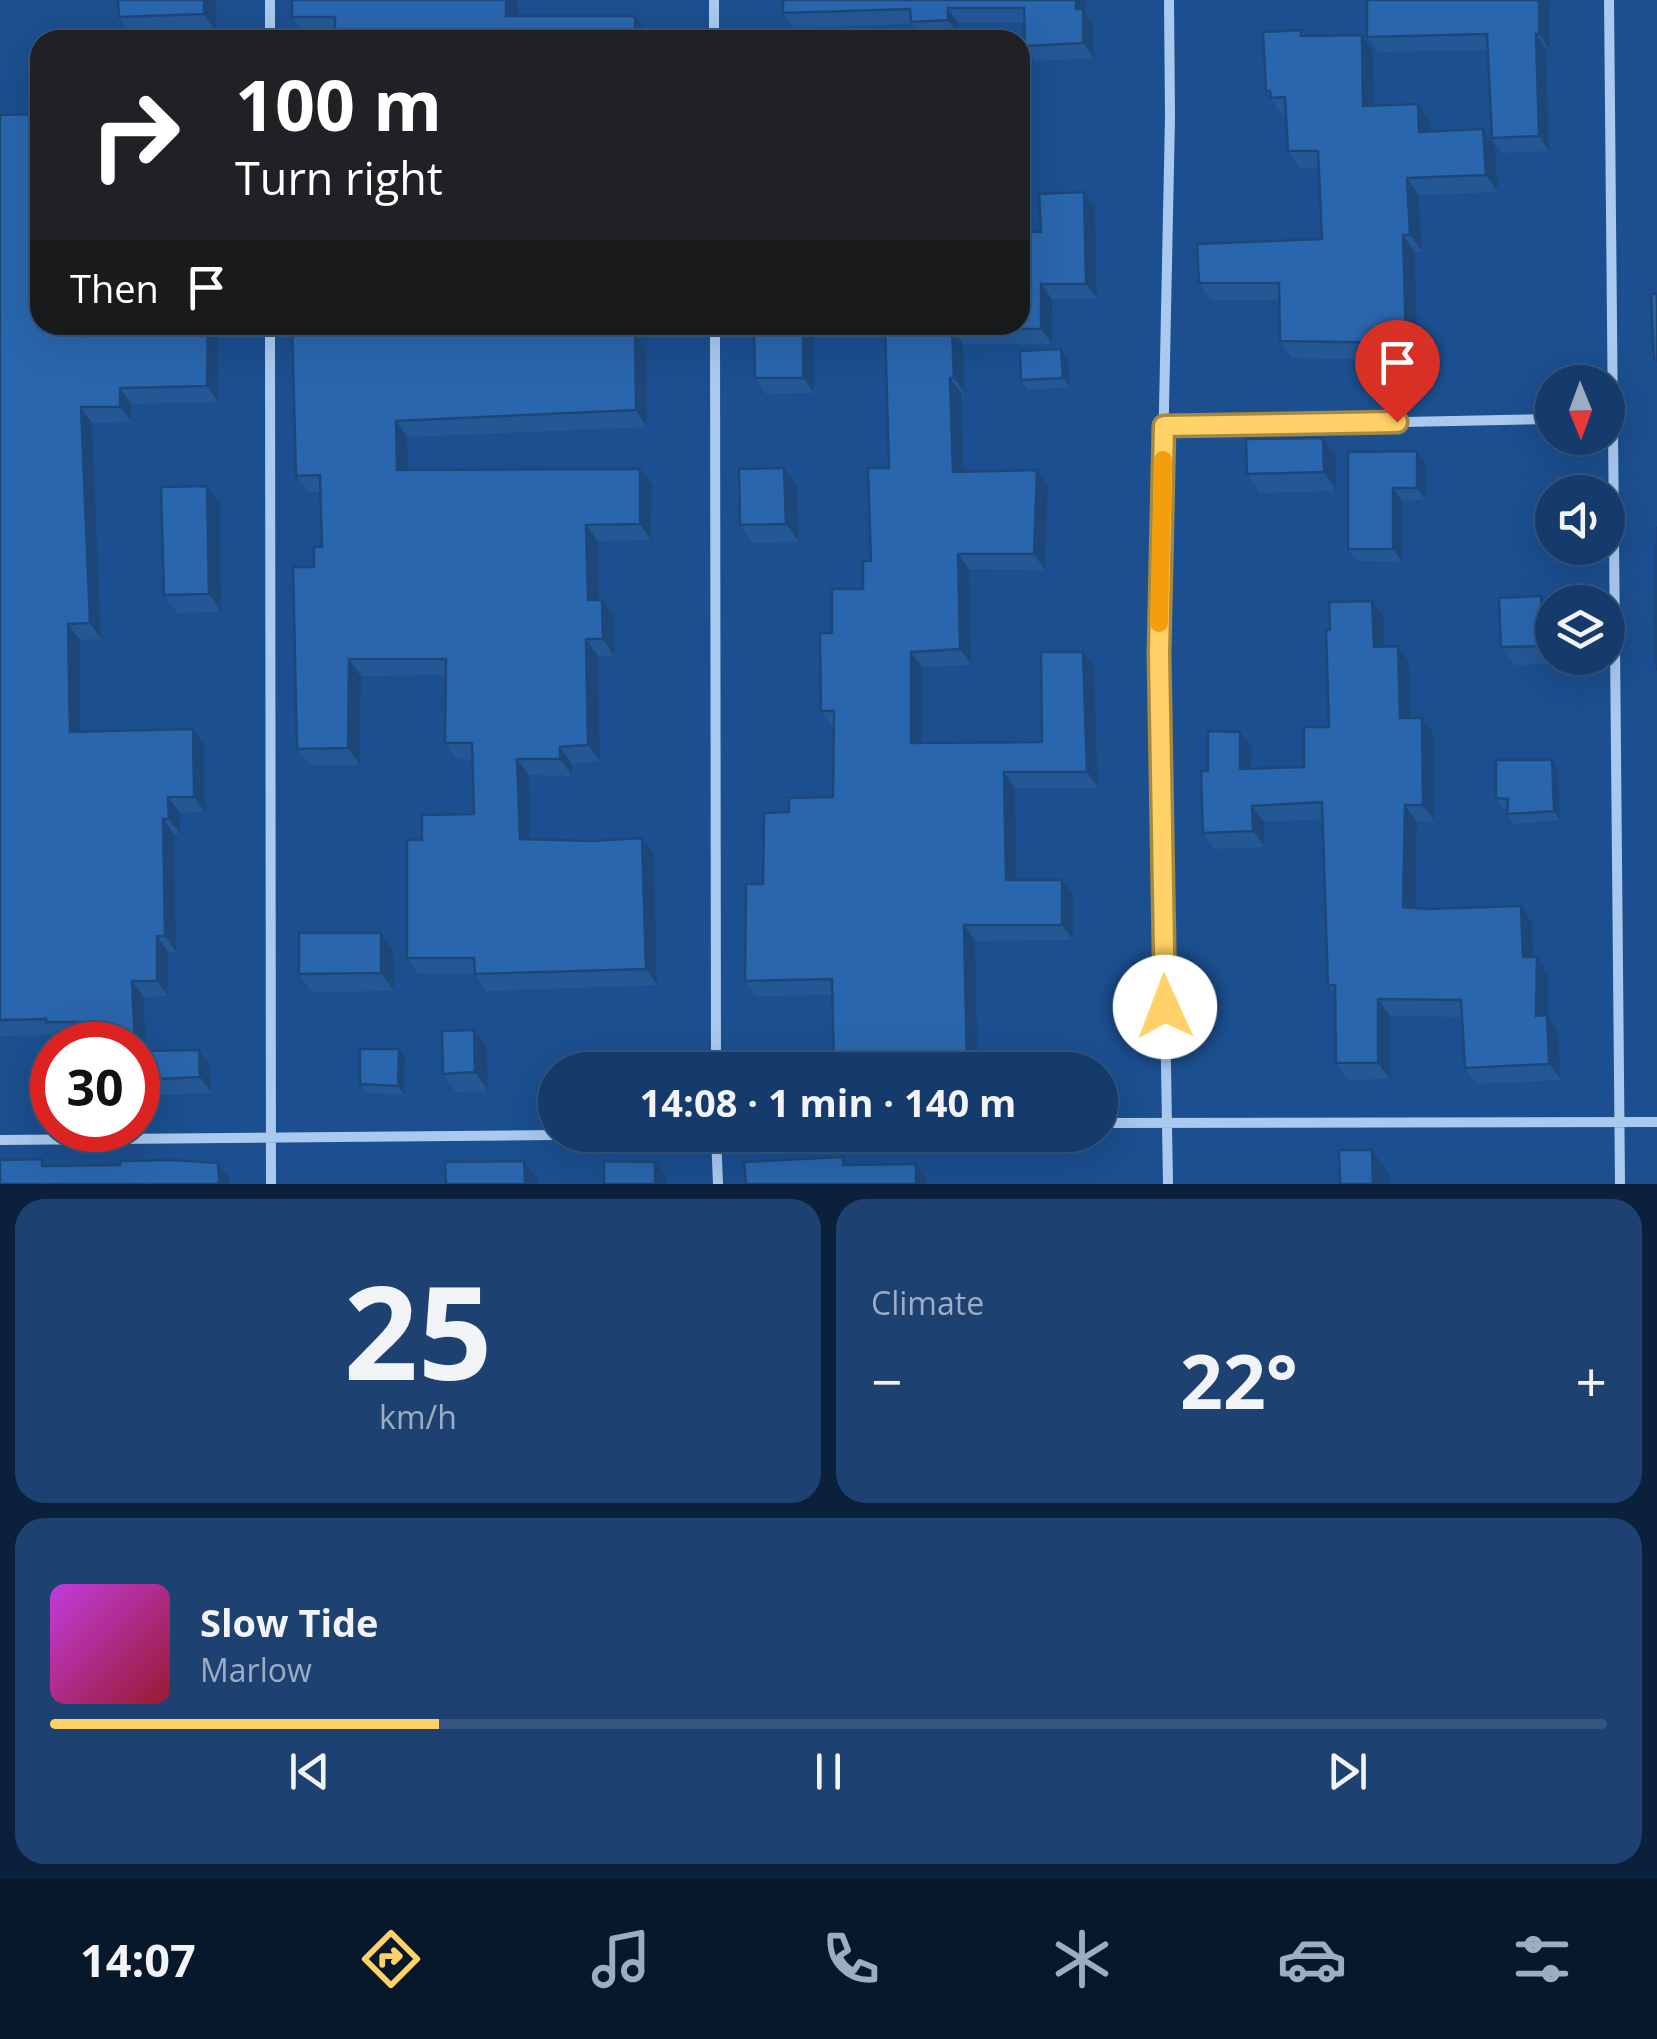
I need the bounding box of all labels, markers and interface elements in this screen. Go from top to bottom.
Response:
text: 100 m [235,56,442,152]
icon: right [70,70,200,200]
text: Turn right [235,147,443,208]
icon: arrive [179,260,234,315]
text: Then [70,262,159,314]
pin [1355,320,1440,423]
icon: arrive [1370,335,1425,390]
north arrow [1535,365,1625,455]
map controls [1535,365,1625,675]
button: sound [1535,475,1625,565]
button: layers [1535,585,1625,675]
position arrow [1113,955,1217,1059]
speed limit sign: 30 [30,1022,160,1152]
text: 14:08 · 1 min · 140 m [640,1076,1016,1128]
text: 25 [344,1241,492,1418]
text: Climate [871,1281,984,1324]
text: 22° [1180,1329,1298,1431]
text: − [871,1343,902,1418]
text: + [1576,1343,1607,1418]
text: km/h [379,1395,457,1438]
text: Slow Tide [200,1596,379,1648]
text: Marlow [200,1648,312,1691]
icon: previous [282,1744,337,1799]
icon: pause [801,1744,856,1799]
icon: next [1320,1744,1375,1799]
icon: directions [356,1924,426,1994]
icon: music [586,1924,656,1994]
icon: phone [816,1924,886,1994]
icon: climate [1047,1924,1117,1994]
icon: car [1277,1924,1347,1994]
icon: filters [1507,1924,1577,1994]
text: 14:07 [80,1929,196,1990]

